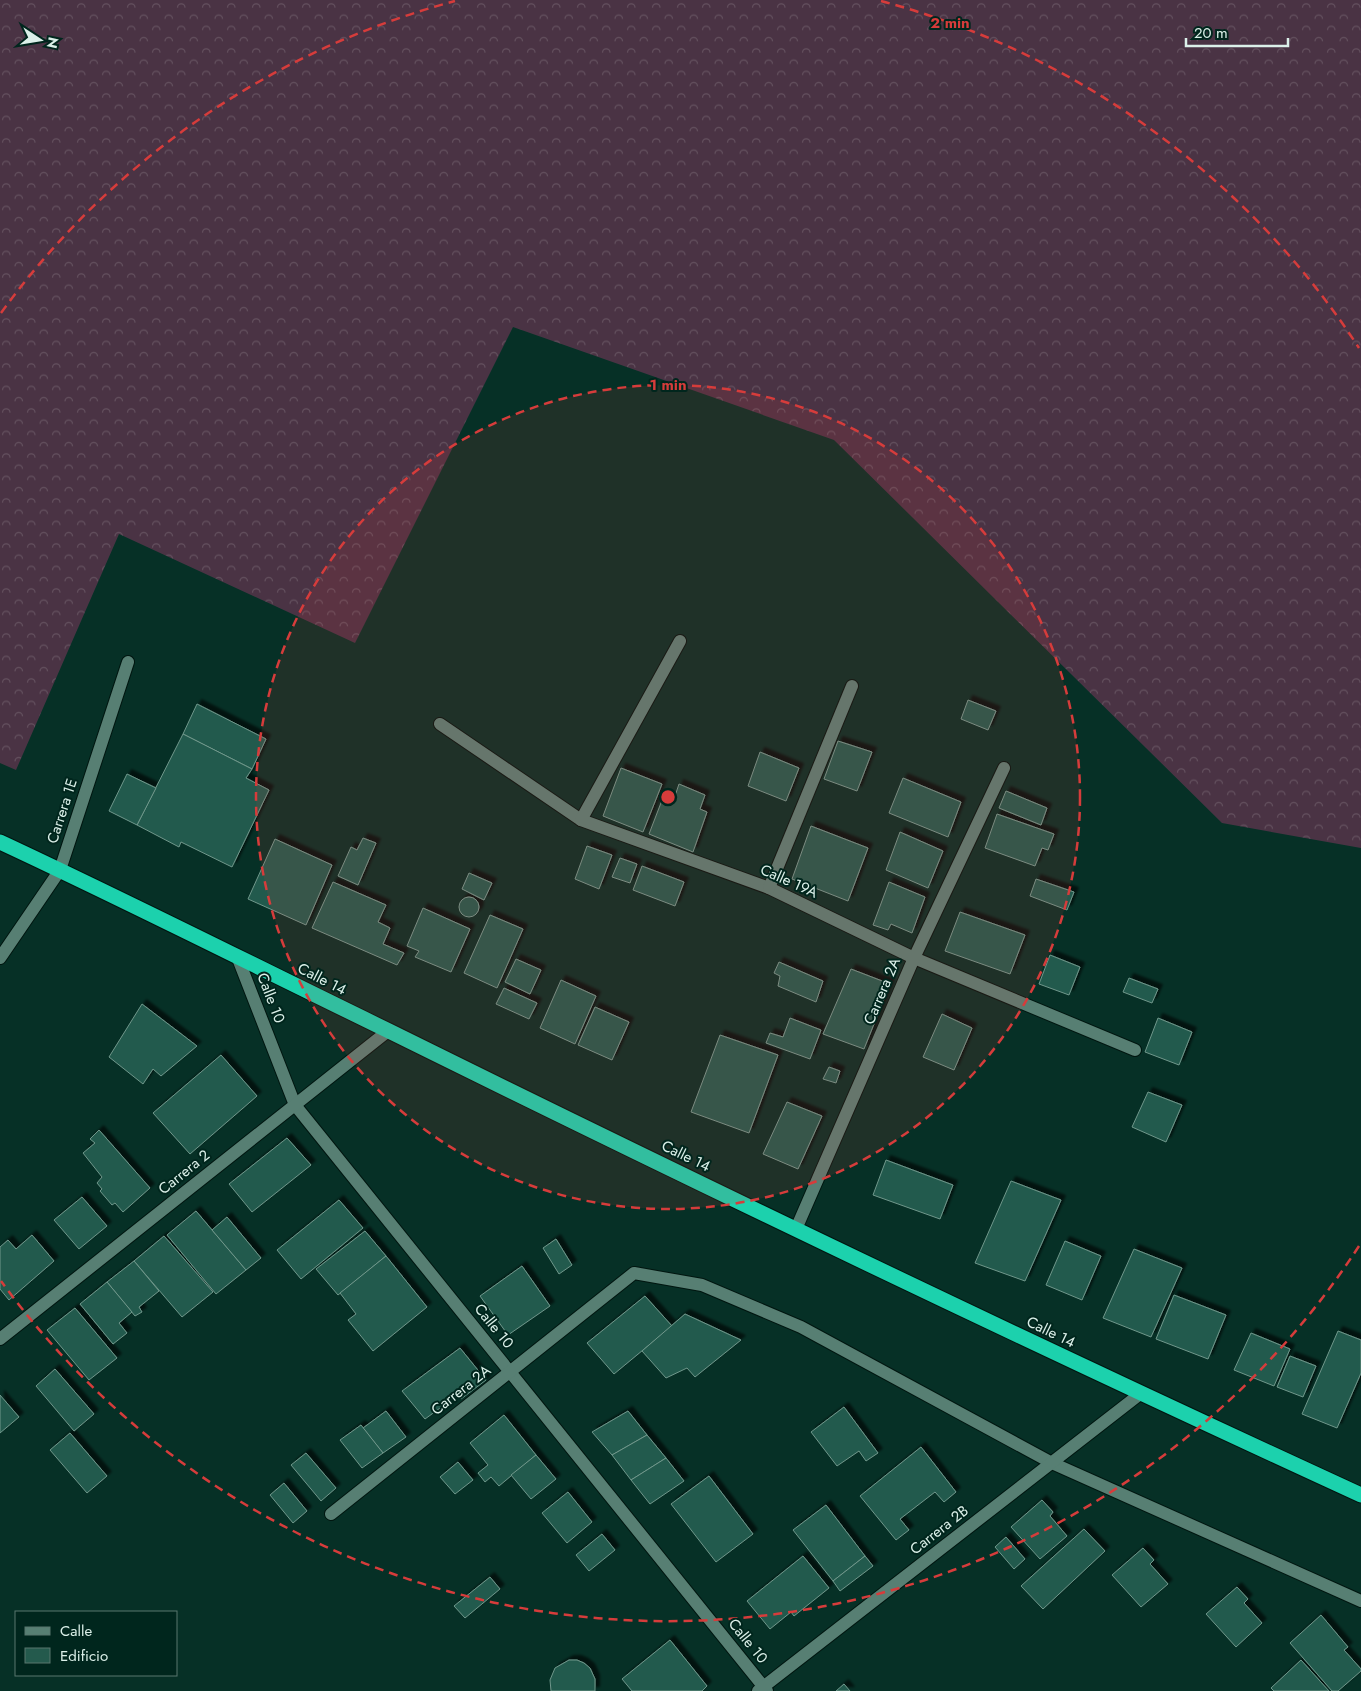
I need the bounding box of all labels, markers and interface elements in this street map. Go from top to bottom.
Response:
text: 2 min [930,12,970,34]
north arrow [15,15,65,65]
scale bar [1186,15,1288,47]
text: 20 m [1194,22,1228,44]
text: N [42,35,64,50]
text: 1 min [649,374,687,396]
street label: Carrera 1E [41,776,83,846]
centre of rings [659,788,677,806]
street label: Calle 19A [757,859,821,903]
street label: Carrera 2A [858,954,906,1028]
street label: Calle 14 [294,957,350,1001]
street label: Calle 10 [251,970,291,1026]
street label: Calle 14 [658,1135,714,1177]
street label: Carrera 2 [153,1144,215,1200]
street label: Calle 10 [469,1299,519,1353]
street label: Calle 14 [1023,1311,1079,1353]
street label: Carrera 2A [426,1360,496,1420]
street label: Carrera 2B [905,1500,973,1560]
legend [15,1611,178,1676]
street label: Calle 10 [723,1614,773,1668]
text: Calle [60,1620,92,1642]
text: Edificio [60,1645,108,1667]

